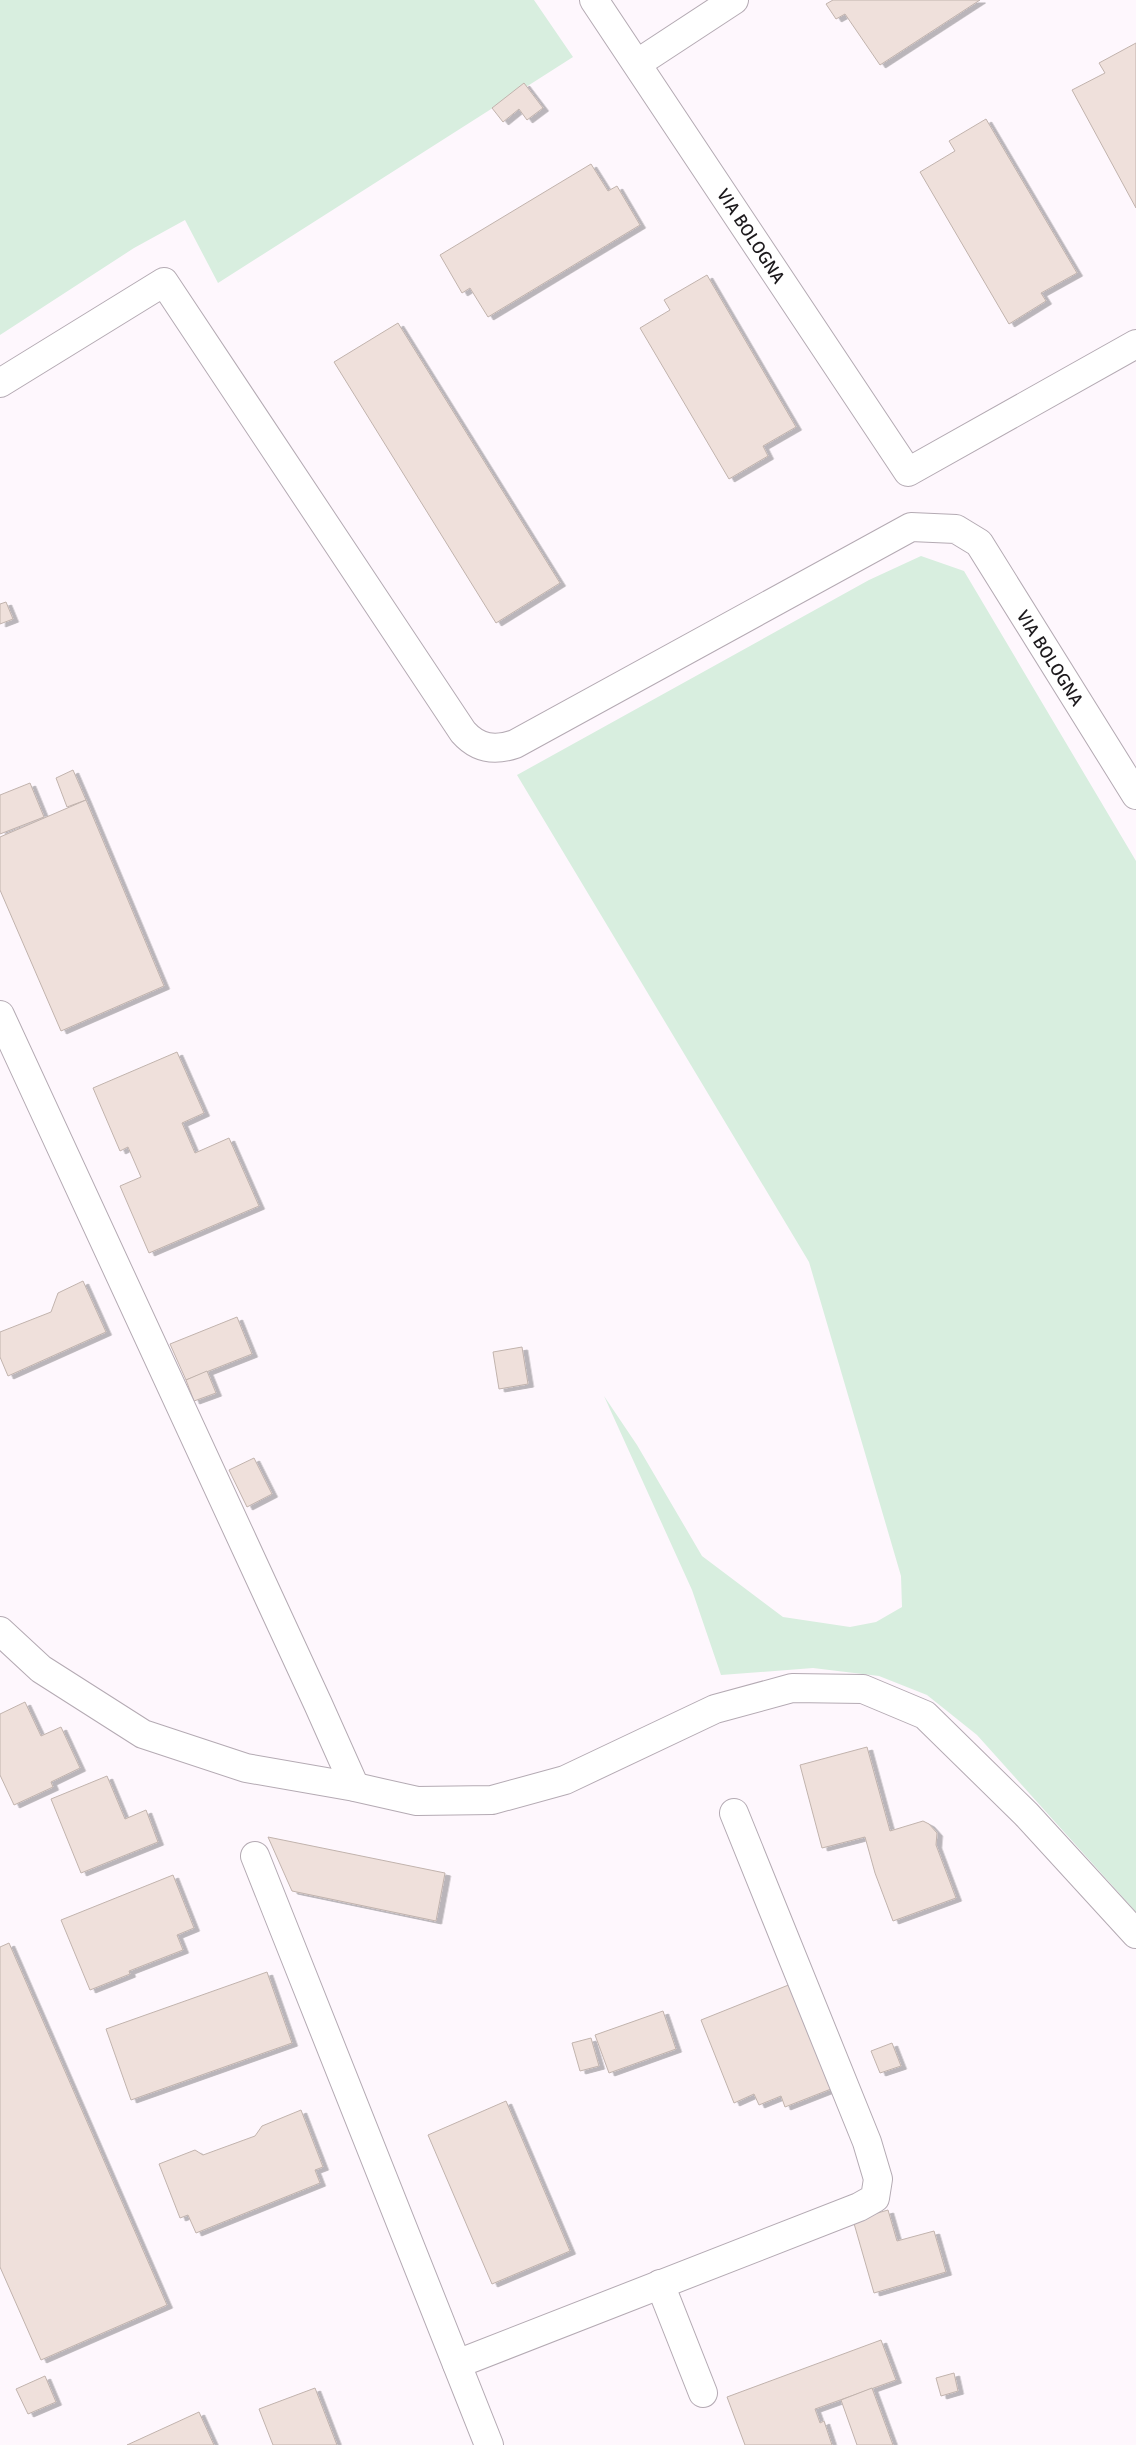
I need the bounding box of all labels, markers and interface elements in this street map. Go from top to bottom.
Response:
street label: VIA BOLOGNA [712,184,790,288]
street label: VIA BOLOGNA [1012,606,1088,710]

